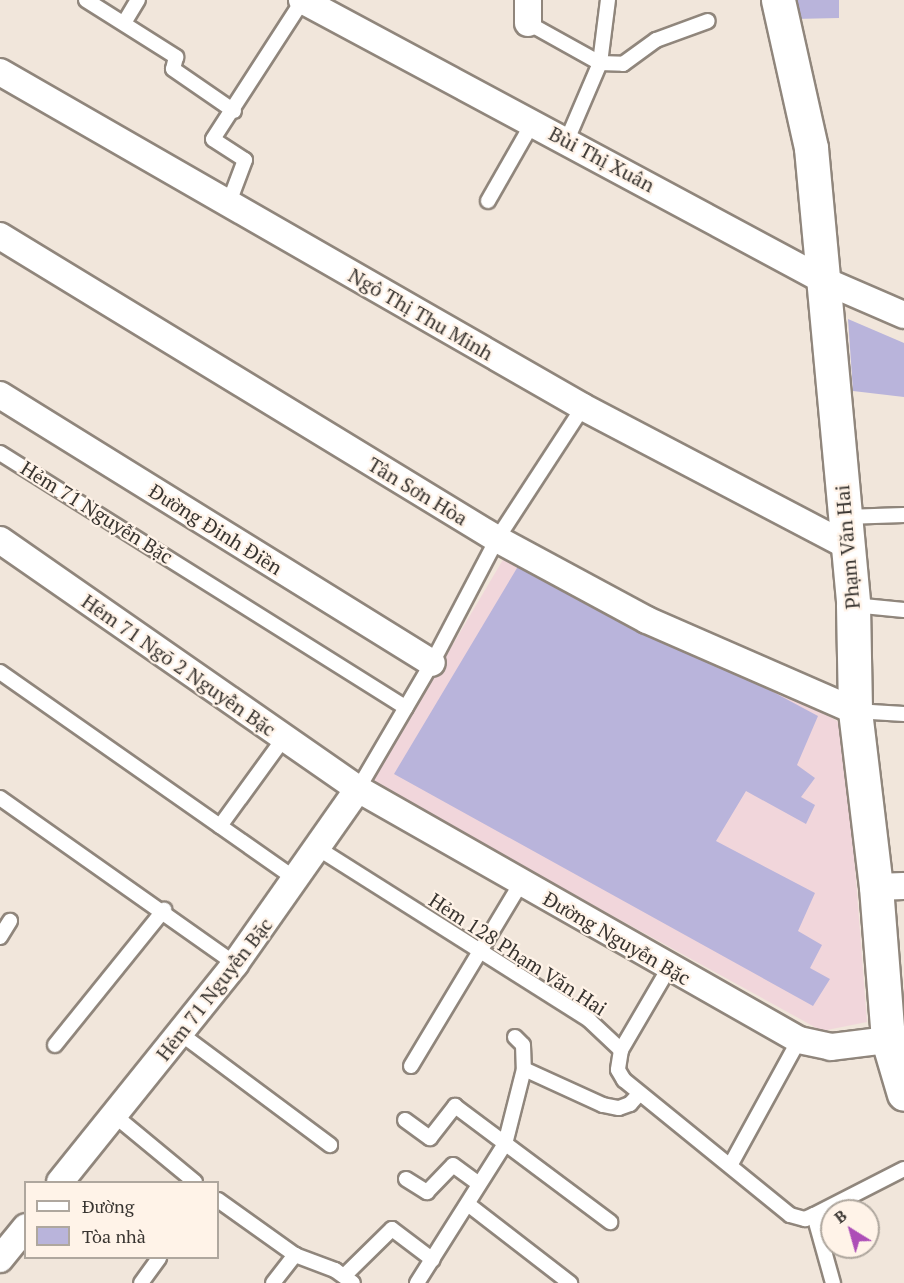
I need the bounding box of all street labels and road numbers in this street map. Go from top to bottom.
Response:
street label: Bùi Thị Xuân [545,121,659,197]
street label: Ngô Thị Thu Minh [344,263,498,365]
street label: Tân Sơn Hòa [364,452,472,530]
street label: Hẻm 71 Nguyễn Bặc [17,456,177,568]
street label: Đường Đinh Điền [145,478,287,580]
street label: Phạm Văn Hai [830,484,864,610]
street label: Hẻm 71 Ngõ 2 Nguyễn Bặc [77,589,281,741]
street label: Đường Nguyễn Bặc [539,886,695,990]
street label: Hẻm 128 Phạm Văn Hai [424,887,612,1021]
street label: Hẻm 71 Nguyễn Bặc [151,913,277,1065]

